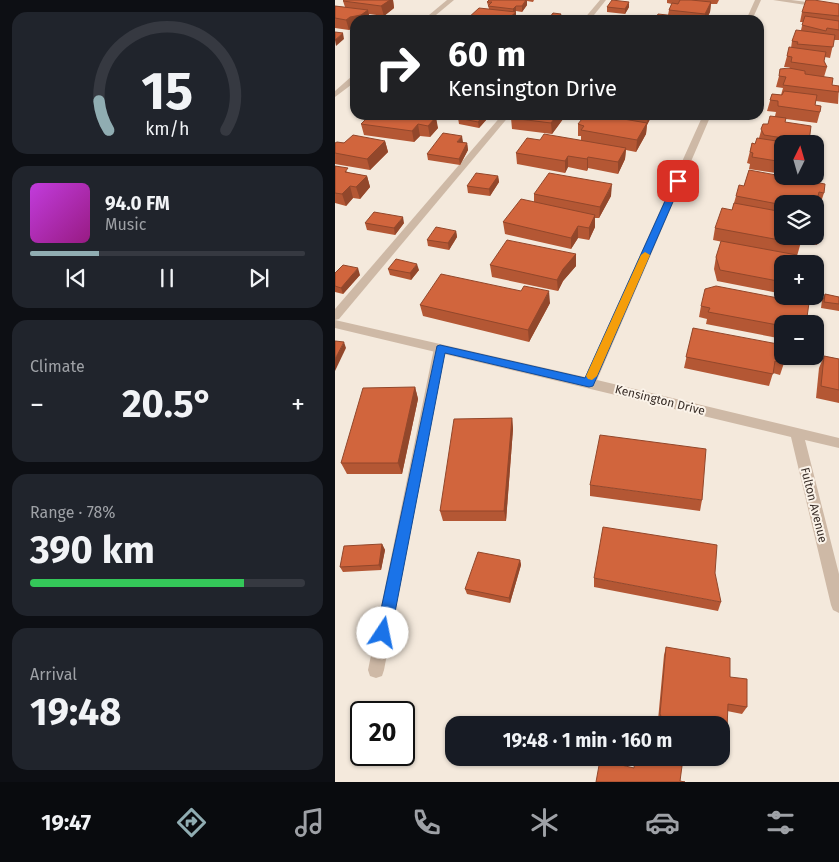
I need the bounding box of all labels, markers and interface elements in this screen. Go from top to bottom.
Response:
text: 60 m [448,33,526,75]
icon: right [365,35,430,100]
text: 15 [141,60,194,123]
text: Kensington Drive [448,75,617,102]
text: km/h [145,118,190,140]
north arrow [774,135,824,185]
map controls [774,135,824,365]
pin [657,160,699,202]
icon: arrive [664,167,692,195]
text: 94.0 FM [105,192,170,215]
button: layers [774,195,824,245]
text: Music [105,215,146,234]
button: + [774,255,824,305]
icon: previous [62,264,90,292]
icon: pause [153,264,181,292]
icon: next [245,264,273,292]
button: − [774,315,824,365]
text: Climate [30,357,85,376]
text: 20.5° [122,381,213,427]
street label: Kensington Drive [614,382,706,418]
text: − [30,388,44,421]
text: + [291,388,305,421]
street label: Fulton Avenue [798,466,830,544]
text: Range · 78% [30,503,116,522]
text: 390 km [30,527,155,573]
position arrow [356,606,408,658]
text: Arrival [30,665,77,684]
text: 19:48 [30,689,121,735]
speed limit sign: 20 [350,701,415,766]
text: 19:48 · 1 min · 160 m [503,729,672,752]
icon: directions [174,805,209,840]
icon: music [292,805,327,840]
icon: phone [409,805,444,840]
icon: climate [527,805,562,840]
icon: car [645,805,680,840]
icon: filters [763,805,798,840]
text: 19:47 [41,809,91,836]

